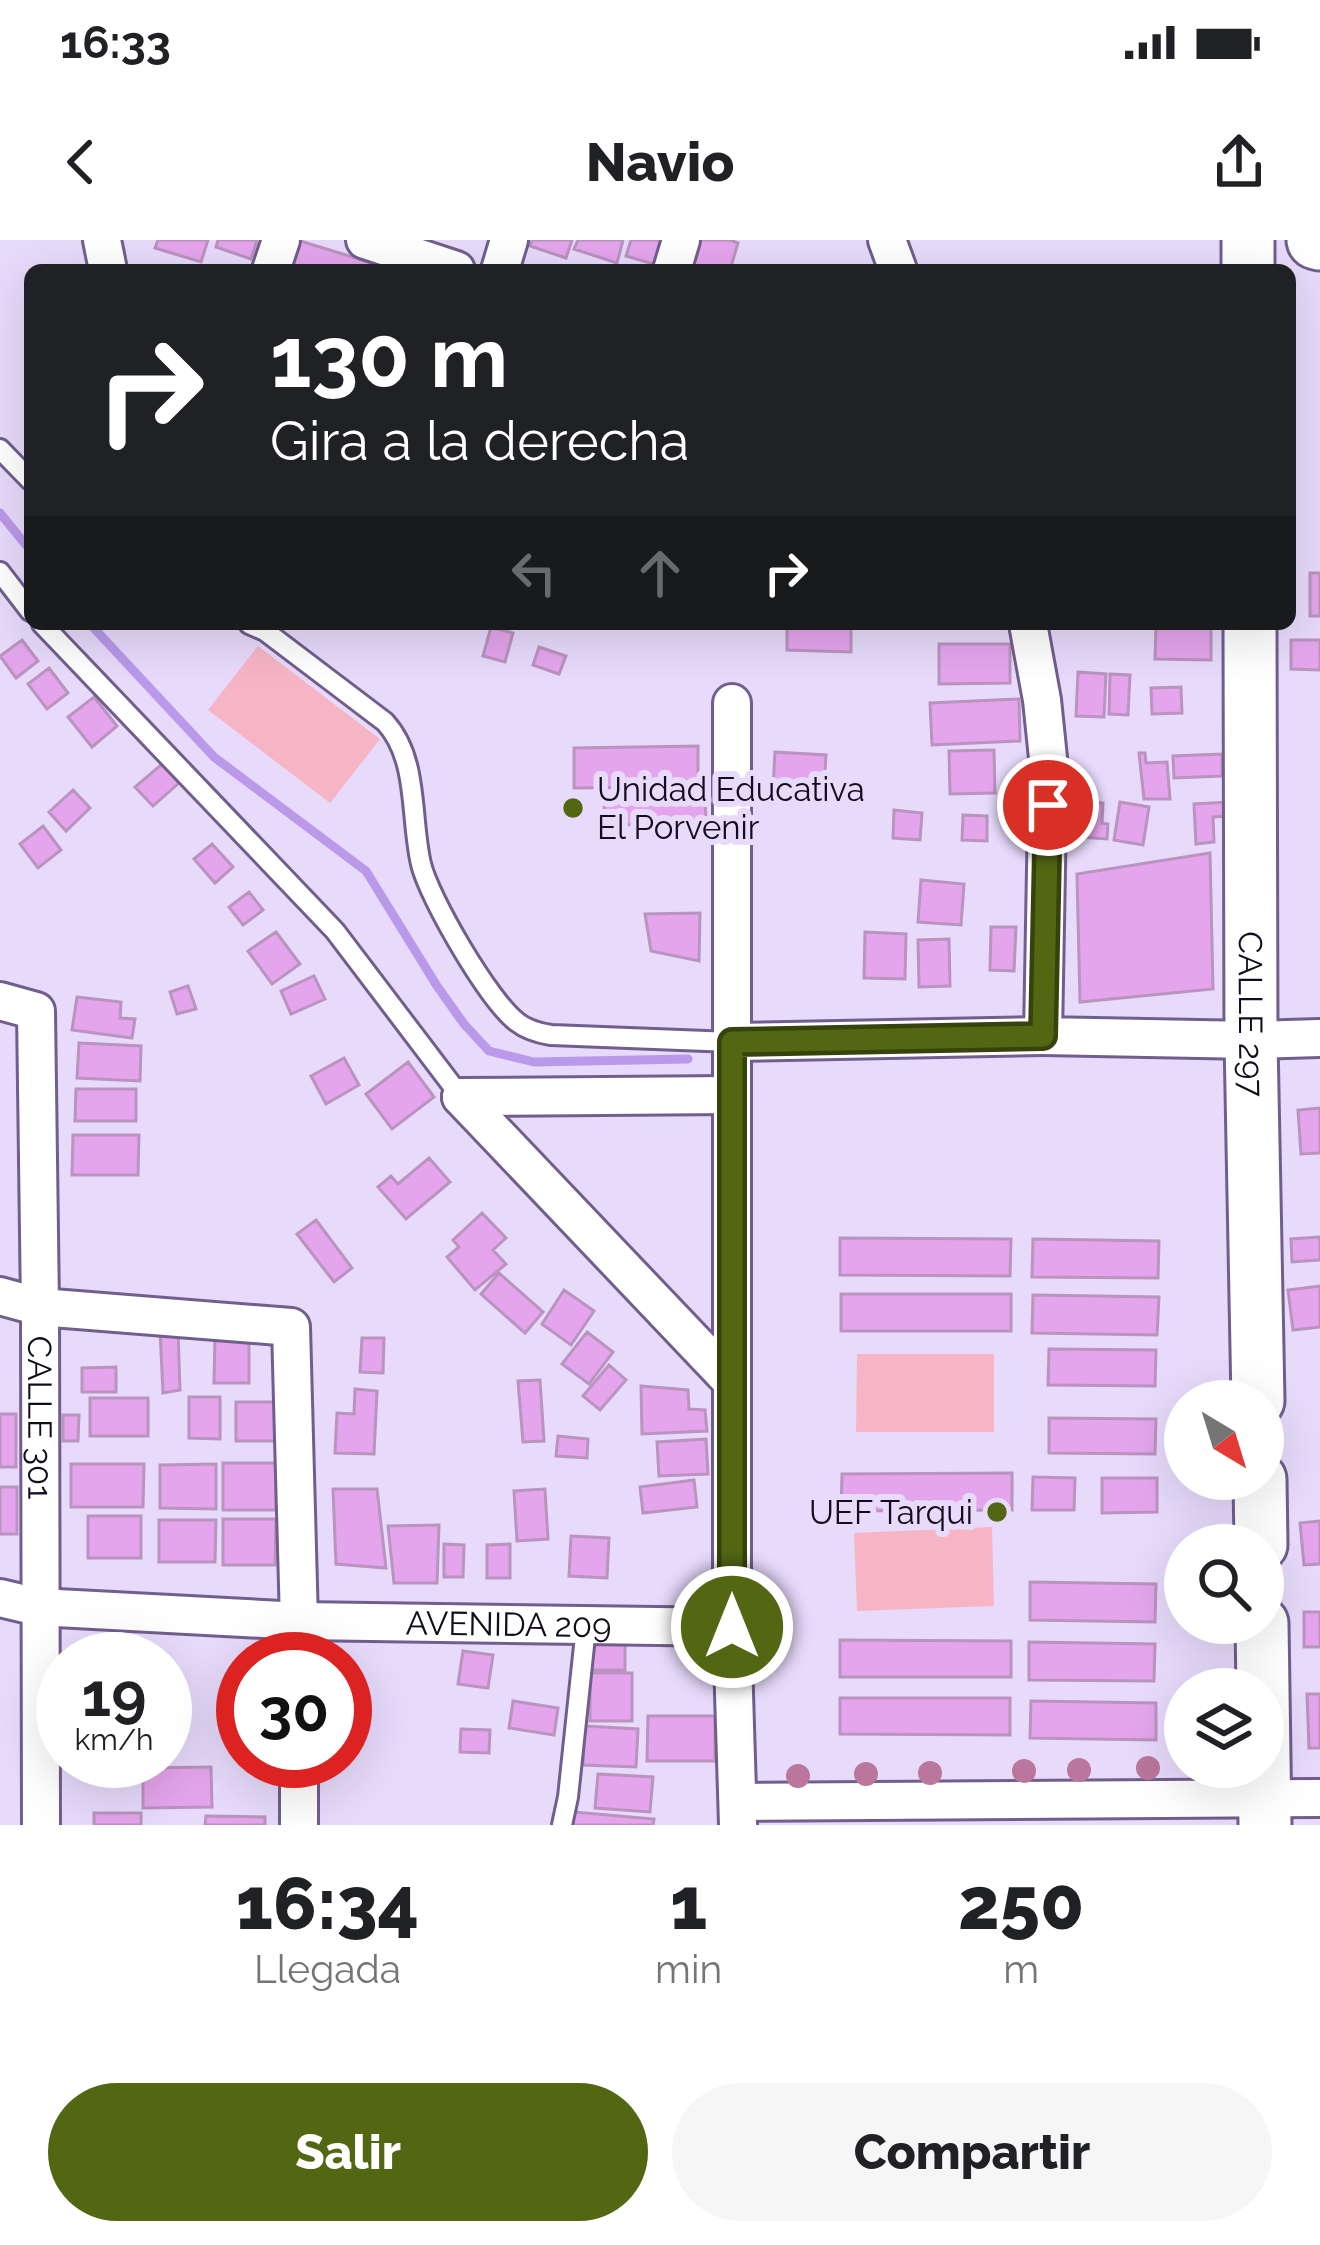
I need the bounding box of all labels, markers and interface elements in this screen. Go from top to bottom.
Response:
text: 16:33 [60,16,171,69]
icon: back [48,129,114,195]
icon: share [1206,129,1272,195]
text: Navio [586,130,734,194]
text: 130 m [270,308,508,407]
icon: right [72,312,228,468]
text: Gira a la derecha [270,409,689,473]
icon: left [501,540,567,606]
icon: ahead [627,540,693,606]
icon: right [753,540,819,606]
pin [997,754,1099,856]
place label: Unidad Educativa El Porvenir [597,770,865,847]
icon: arrive [1015,772,1081,838]
marker: Unidad Educativa El Porvenir [560,795,586,821]
street label: CALLE 297 [1231,931,1271,1098]
street label: CALLE 301 [20,1336,59,1499]
north arrow [1164,1380,1284,1500]
map controls [1164,1380,1284,1788]
place label: UEF Tarqui [809,1493,973,1532]
marker: UEF Tarqui [984,1499,1010,1525]
button: search [1164,1524,1284,1644]
position arrow [669,1564,795,1690]
street label: AVENIDA 209 [405,1603,612,1645]
speed limit sign: 30 [216,1632,372,1788]
text: 19 [82,1660,146,1730]
button: layers [1164,1668,1284,1788]
text: km/h [74,1722,154,1757]
text: 16:34 [236,1861,419,1946]
text: 1 [670,1861,707,1946]
text: 250 [958,1861,1084,1946]
text: Llegada [254,1946,401,1992]
text: min [655,1946,722,1992]
text: m [1003,1946,1039,1992]
button: Salir [48,2083,648,2221]
button: Compartir [672,2083,1272,2221]

